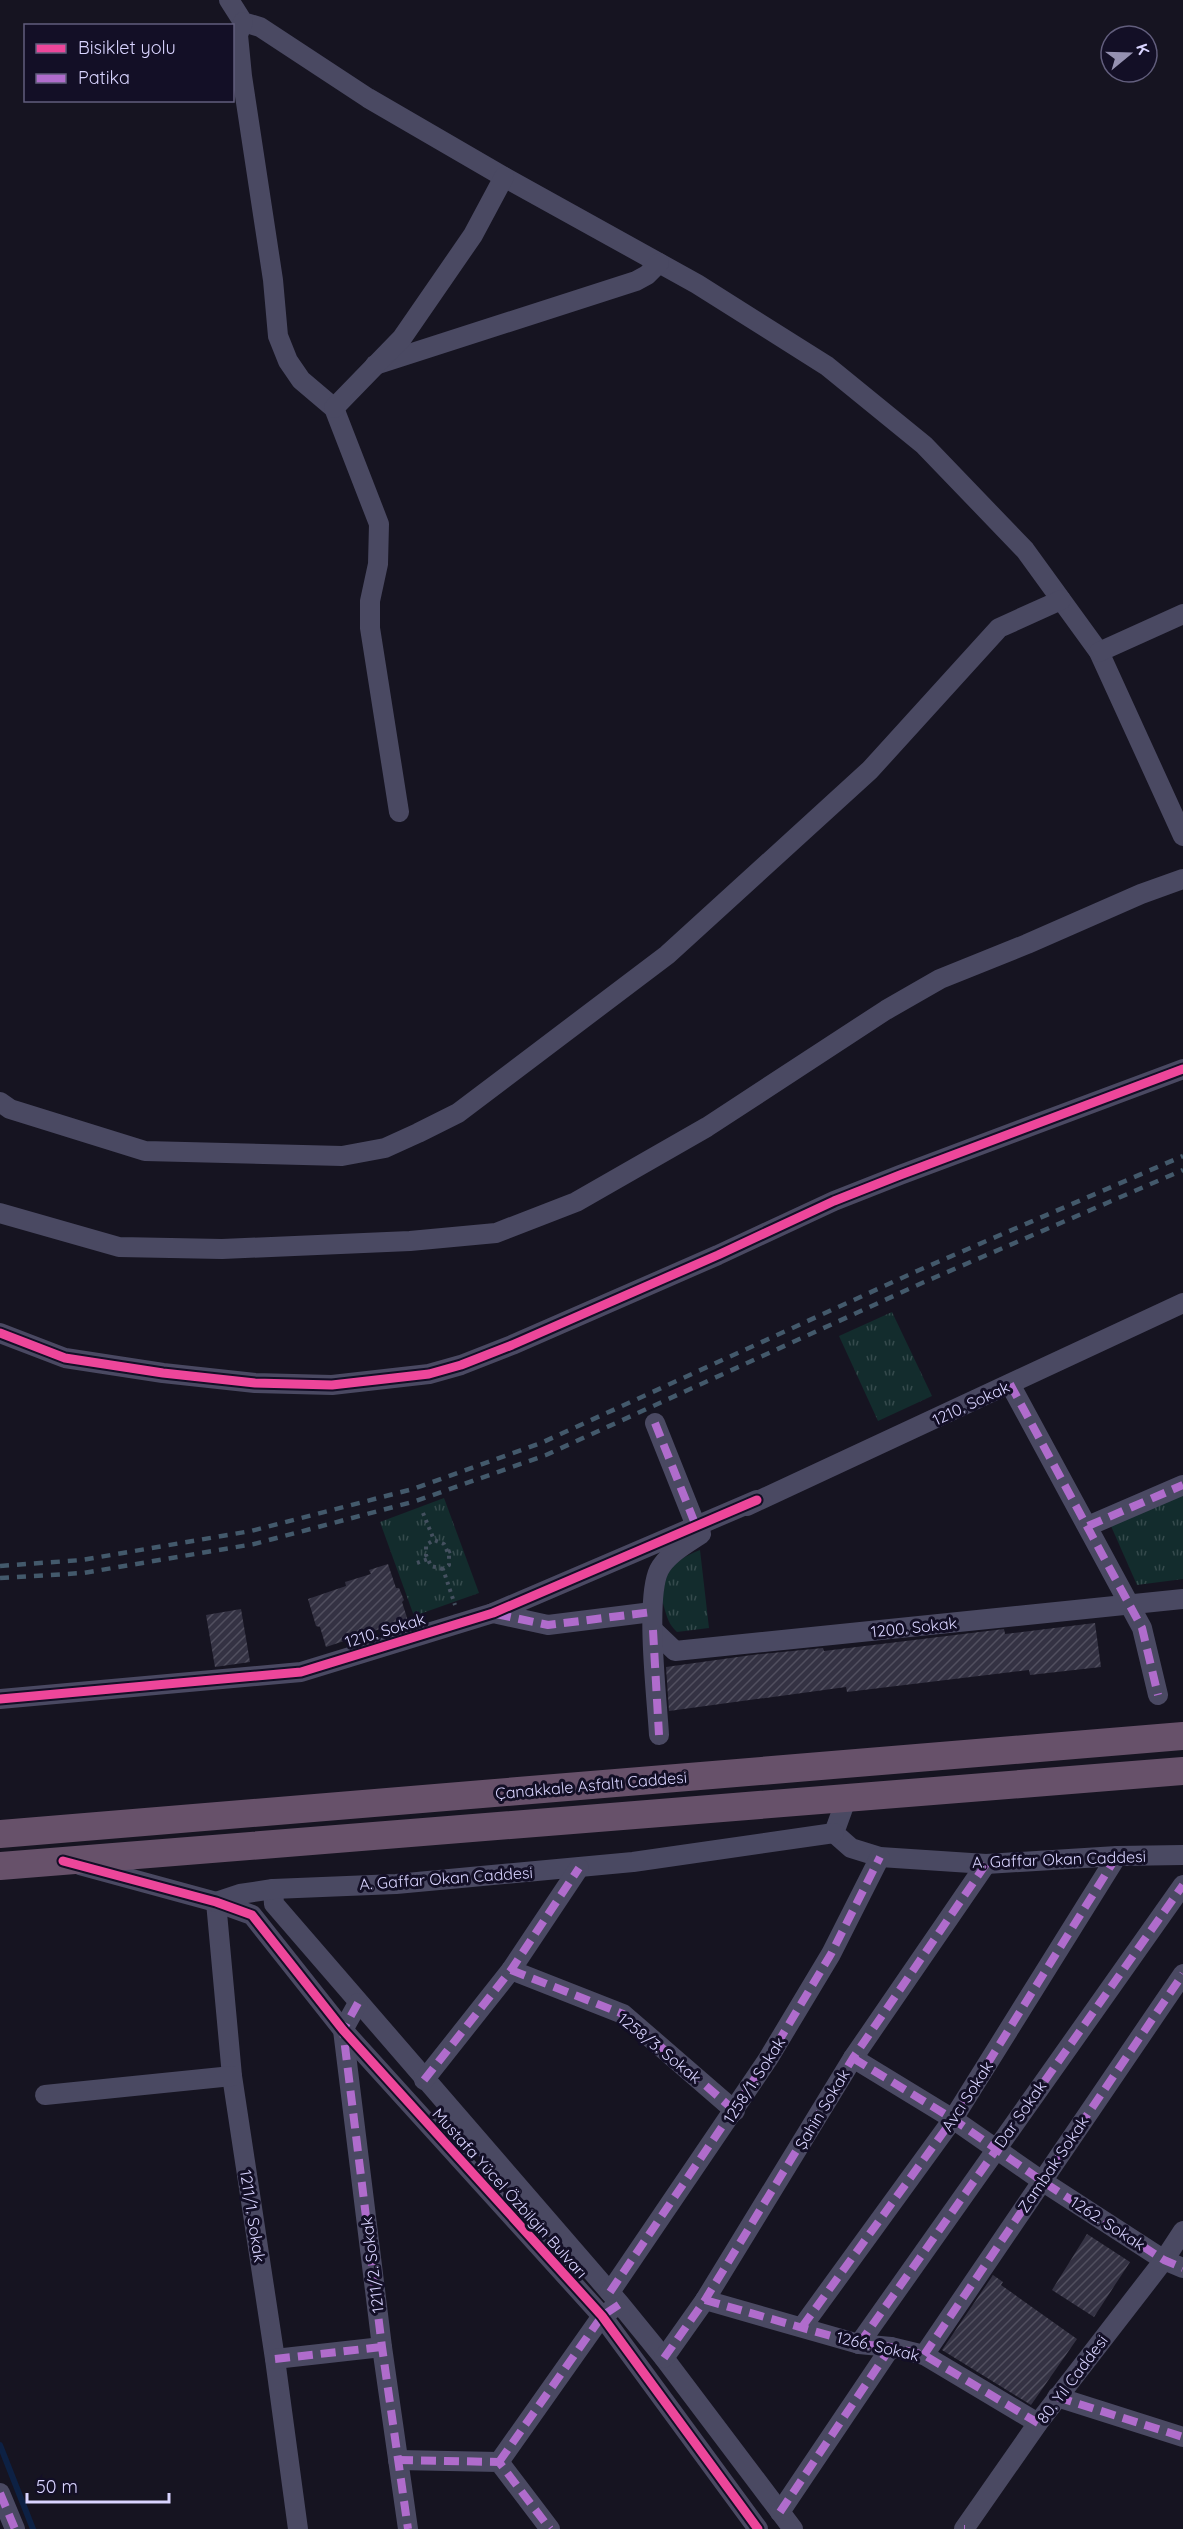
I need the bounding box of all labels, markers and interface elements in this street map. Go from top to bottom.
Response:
legend [24,24,234,102]
north arrow [1099,24,1159,84]
text: Bisiklet yolu [78,36,176,59]
text: K [1132,41,1154,57]
text: Patika [78,66,130,89]
street label: 1210. Sokak [929,1376,1013,1430]
street label: 1210. Sokak [342,1608,428,1652]
street label: 1200. Sokak [870,1613,958,1641]
street label: Çanakkale Asfaltı Caddesi [494,1767,688,1803]
street label: A. Gaffar Okan Caddesi [972,1846,1146,1872]
street label: A. Gaffar Okan Caddesi [359,1862,533,1894]
street label: 1258/3. Sokak [614,2008,706,2088]
street label: 1258/1. Sokak [719,2033,789,2127]
street label: Avcı Sokak [937,2057,997,2135]
street label: Şahin Sokak [790,2065,854,2153]
street label: Dar Sokak [990,2077,1050,2151]
street label: Mustafa Yücel Özbilgin Bulvarı [428,2104,592,2282]
street label: Zambak Sokak [1013,2112,1093,2216]
street label: 1211/1. Sokak [236,2168,270,2264]
street label: 1262. Sokak [1067,2191,1149,2255]
street label: 1211/2. Sokak [356,2216,388,2314]
street label: 1266. Sokak [834,2327,922,2365]
street label: 80. Yıl Caddesi [1032,2331,1112,2427]
scale bar [27,2466,170,2504]
text: 50 m [36,2475,78,2498]

